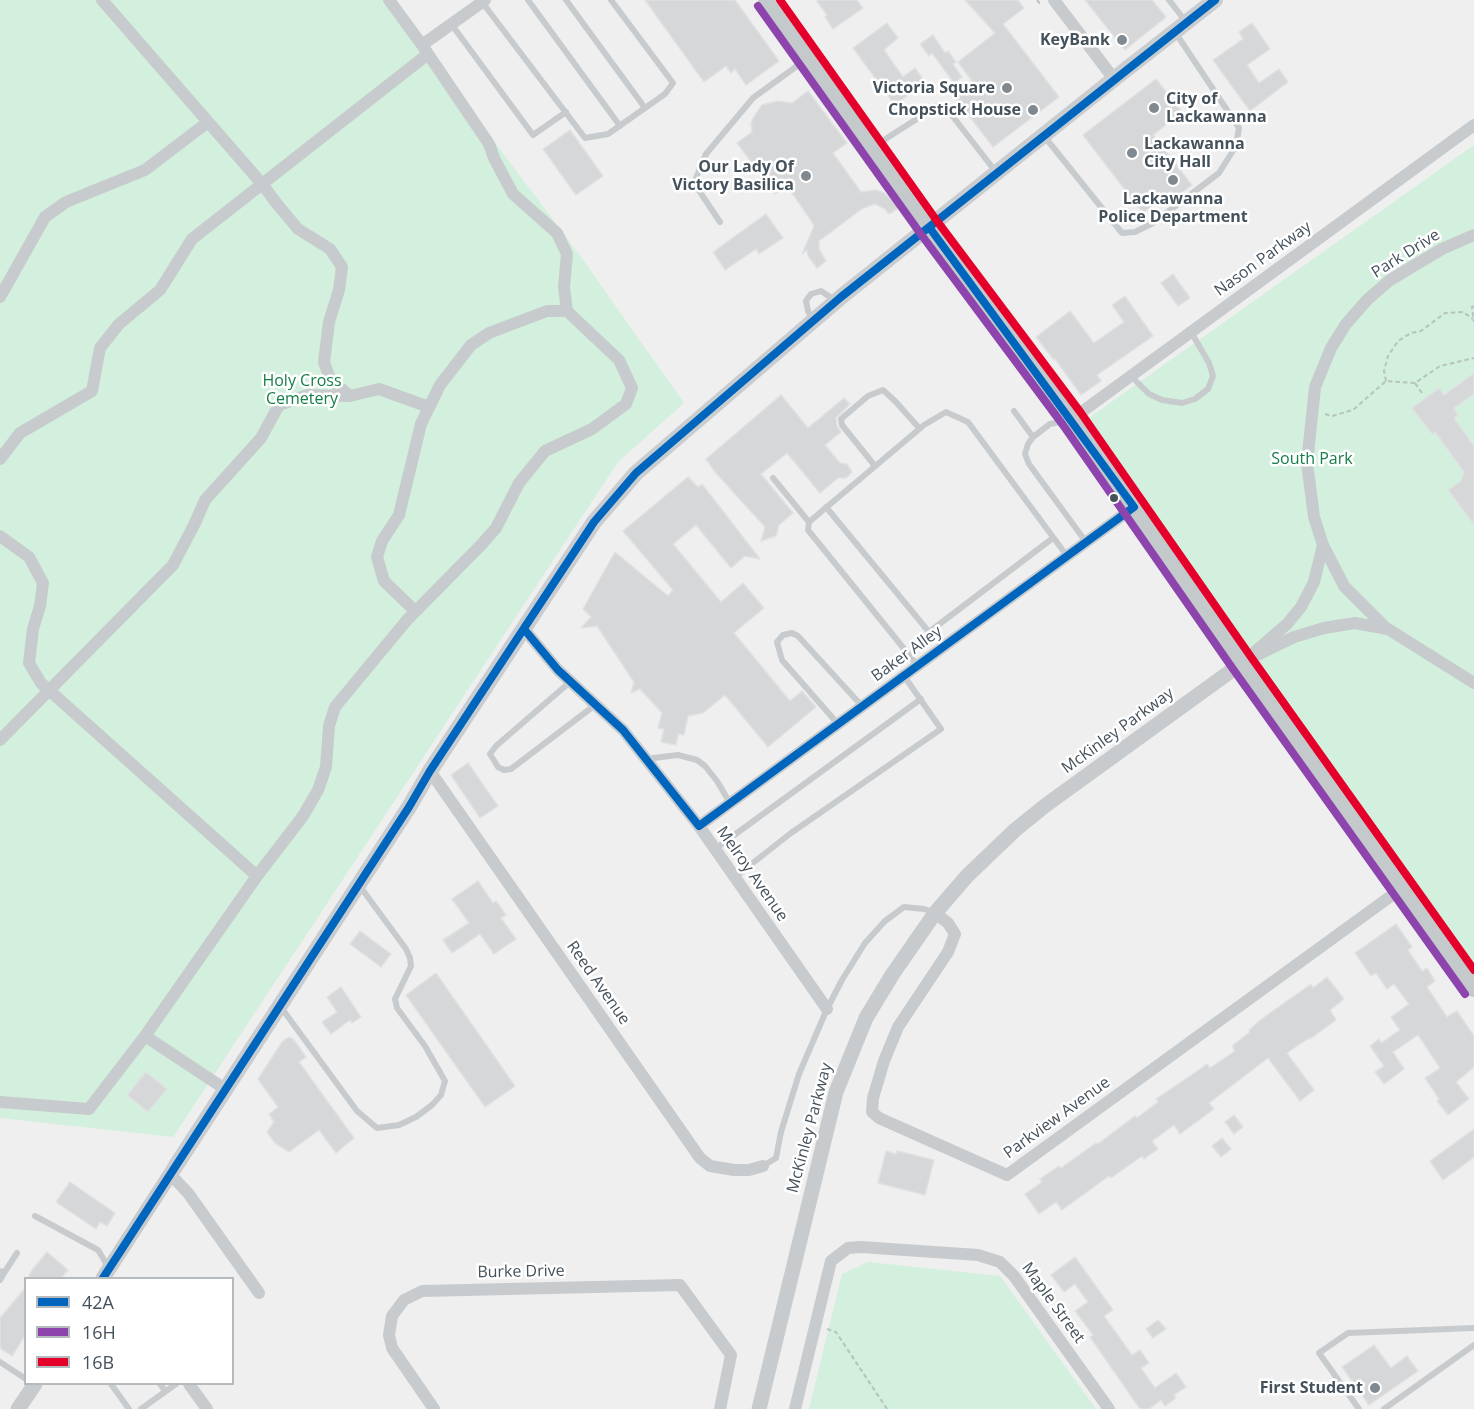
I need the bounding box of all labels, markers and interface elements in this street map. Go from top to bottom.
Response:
place label: KeyBank [1040,30,1110,50]
marker: KeyBank [1115,33,1129,47]
place label: Victoria Square [873,78,995,98]
marker: Victoria Square [1000,81,1014,95]
place label: City of Lackawanna [1166,89,1267,127]
place label: Chopstick House [888,100,1021,120]
marker: City of Lackawanna [1147,101,1161,115]
marker: Chopstick House [1026,103,1040,117]
place label: Lackawanna City Hall [1144,134,1245,172]
marker: Lackawanna City Hall [1125,146,1139,160]
place label: Our Lady Of Victory Basilica [672,157,794,195]
marker: Our Lady Of Victory Basilica [799,169,813,183]
marker: Lackawanna Police Department [1166,173,1180,187]
place label: Lackawanna Police Department [1098,189,1248,227]
street label: Nason Parkway [1211,217,1315,301]
street label: Park Drive [1368,226,1444,282]
park label: Holy Cross Cemetery [262,371,342,409]
park label: South Park [1271,449,1353,469]
unlabelled marker [1108,492,1120,504]
street label: Baker Alley [868,622,946,686]
street label: McKinley Parkway [1058,684,1178,778]
street label: Melroy Avenue [712,823,792,925]
street label: Reed Avenue [562,938,634,1028]
street label: McKinley Parkway [783,1061,837,1195]
street label: Parkview Avenue [1000,1073,1114,1163]
street label: Maple Street [1017,1259,1089,1347]
street label: Burke Drive [477,1262,565,1282]
legend [24,1277,234,1385]
text: 42A [82,1290,114,1314]
text: 16H [82,1320,116,1344]
text: 16B [82,1350,114,1374]
place label: First Student [1260,1378,1363,1398]
marker: First Student [1368,1381,1382,1395]

